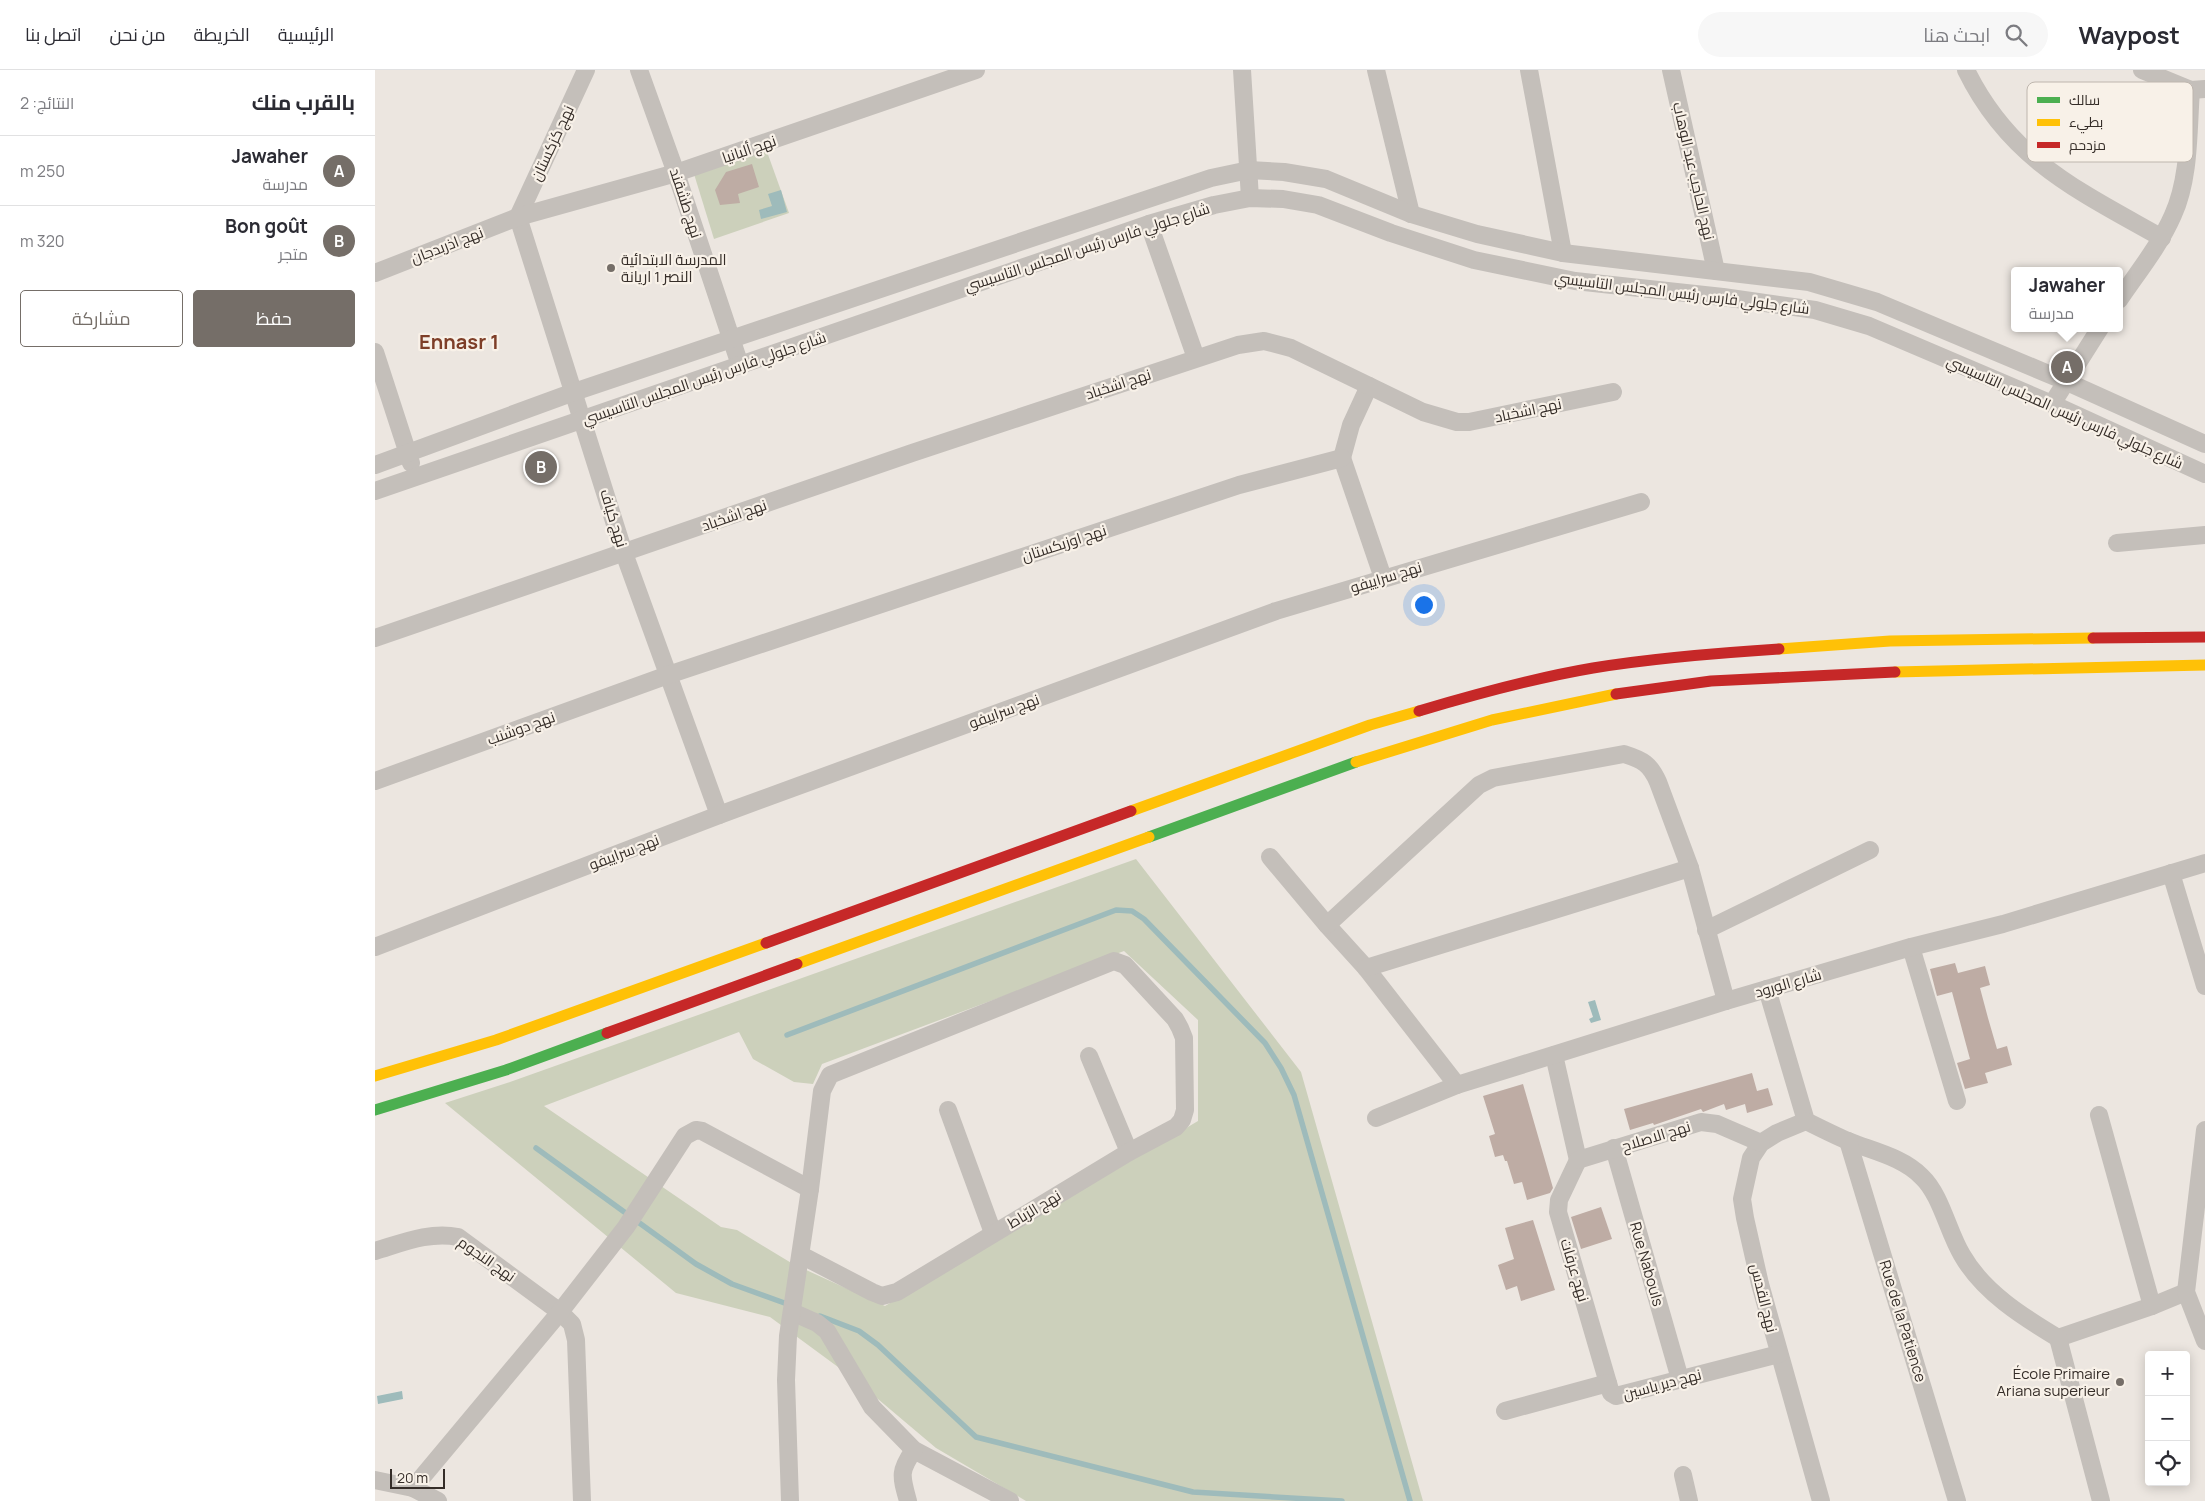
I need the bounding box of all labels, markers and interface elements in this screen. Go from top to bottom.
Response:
search box [1698,12,2048,57]
text: Waypost [2078,18,2180,51]
icon: search [2002,21,2030,49]
text: اتصل بنا [25,22,82,46]
text: من نحن [110,22,166,46]
text: الخريطة [194,22,250,46]
text: الرئيسية [278,22,334,46]
text: ابحث هنا [1923,22,1990,48]
legend [2027,82,2193,162]
text: بالقرب منك [252,88,355,116]
text: سالك [2069,90,2100,109]
text: النتائج: 2 [20,92,74,114]
street label: نهج الحاجب عبد الوهاب [1667,100,1720,242]
street label: نهج كزكستان [525,102,580,185]
text: بطيء [2069,112,2103,134]
street label: نهج ألبانيا [719,130,779,169]
text: مزدحم [2069,135,2106,155]
text: Jawaher [231,143,308,169]
text: 250 m [20,160,65,182]
text: A [334,160,344,182]
street label: نهج طشقند [664,165,707,241]
text: مدرسة [262,173,308,195]
street label: شارع جلولي فارس رئيس المجلس التاسيسي [962,197,1213,299]
text: Bon goût [225,213,308,239]
street label: نهج اذربدجان [408,222,487,269]
text: 320 m [20,230,65,252]
text: B [334,230,344,252]
text: متجر [279,243,308,265]
place label: المدرسة الابتدائية النصر 1 اريانة [621,249,727,287]
marker: المدرسة الابتدائية النصر 1 اريانة [605,262,617,274]
street label: شارع جلولي فارس رئيس المجلس التاسيسي [1553,267,1811,321]
popup [2011,267,2123,332]
text: Jawaher [2029,272,2105,298]
button: مشاركة [20,290,183,347]
button: حفظ [193,290,355,347]
text: مدرسة [2029,302,2074,324]
street label: شارع جلولي فارس رئيس المجلس التاسيسي [579,326,829,432]
district label: Ennasr 1 [419,328,499,355]
pin: A [2051,348,2083,386]
street label: شارع جلولي فارس رئيس المجلس التاسيسي [1943,350,2187,476]
street label: نهج اشخباد [1082,364,1154,405]
street label: نهج اشخباد [1493,393,1564,428]
pin: B [525,448,557,486]
street label: نهج كياف [594,486,633,550]
street label: نهج اشخباد [698,494,770,537]
street label: نهج اوزبكستان [1019,519,1109,568]
street label: نهج سراييفو [1348,556,1425,599]
your location [1411,592,1437,618]
street label: نهج سراييفو [966,689,1043,734]
street label: نهج دوشنب [484,706,558,751]
street label: نهج سراييفو [586,829,663,876]
street label: شارع الورود [1752,963,1824,1003]
street label: نهج الاصلاح [1619,1116,1693,1157]
street label: نهج الرّباط [1003,1185,1065,1234]
street label: Rue Nabouls [1625,1219,1669,1309]
street label: نهج النجوم [453,1231,520,1287]
street label: نهج عرفات [1554,1236,1595,1304]
street label: Rue de la Patience [1874,1257,1932,1385]
street label: نهج القدس [1744,1261,1783,1335]
map controls [2145,1351,2190,1486]
button: + [2145,1351,2190,1396]
street label: نهج دير ياسين [1620,1363,1704,1406]
place label: École Primaire Ariana superieur [1997,1363,2111,1401]
marker: École Primaire Ariana superieur [2114,1376,2126,1388]
button: − [2145,1396,2190,1441]
button: locate [2145,1441,2190,1486]
scale bar [390,1466,445,1489]
text: 20 m [397,1468,428,1487]

